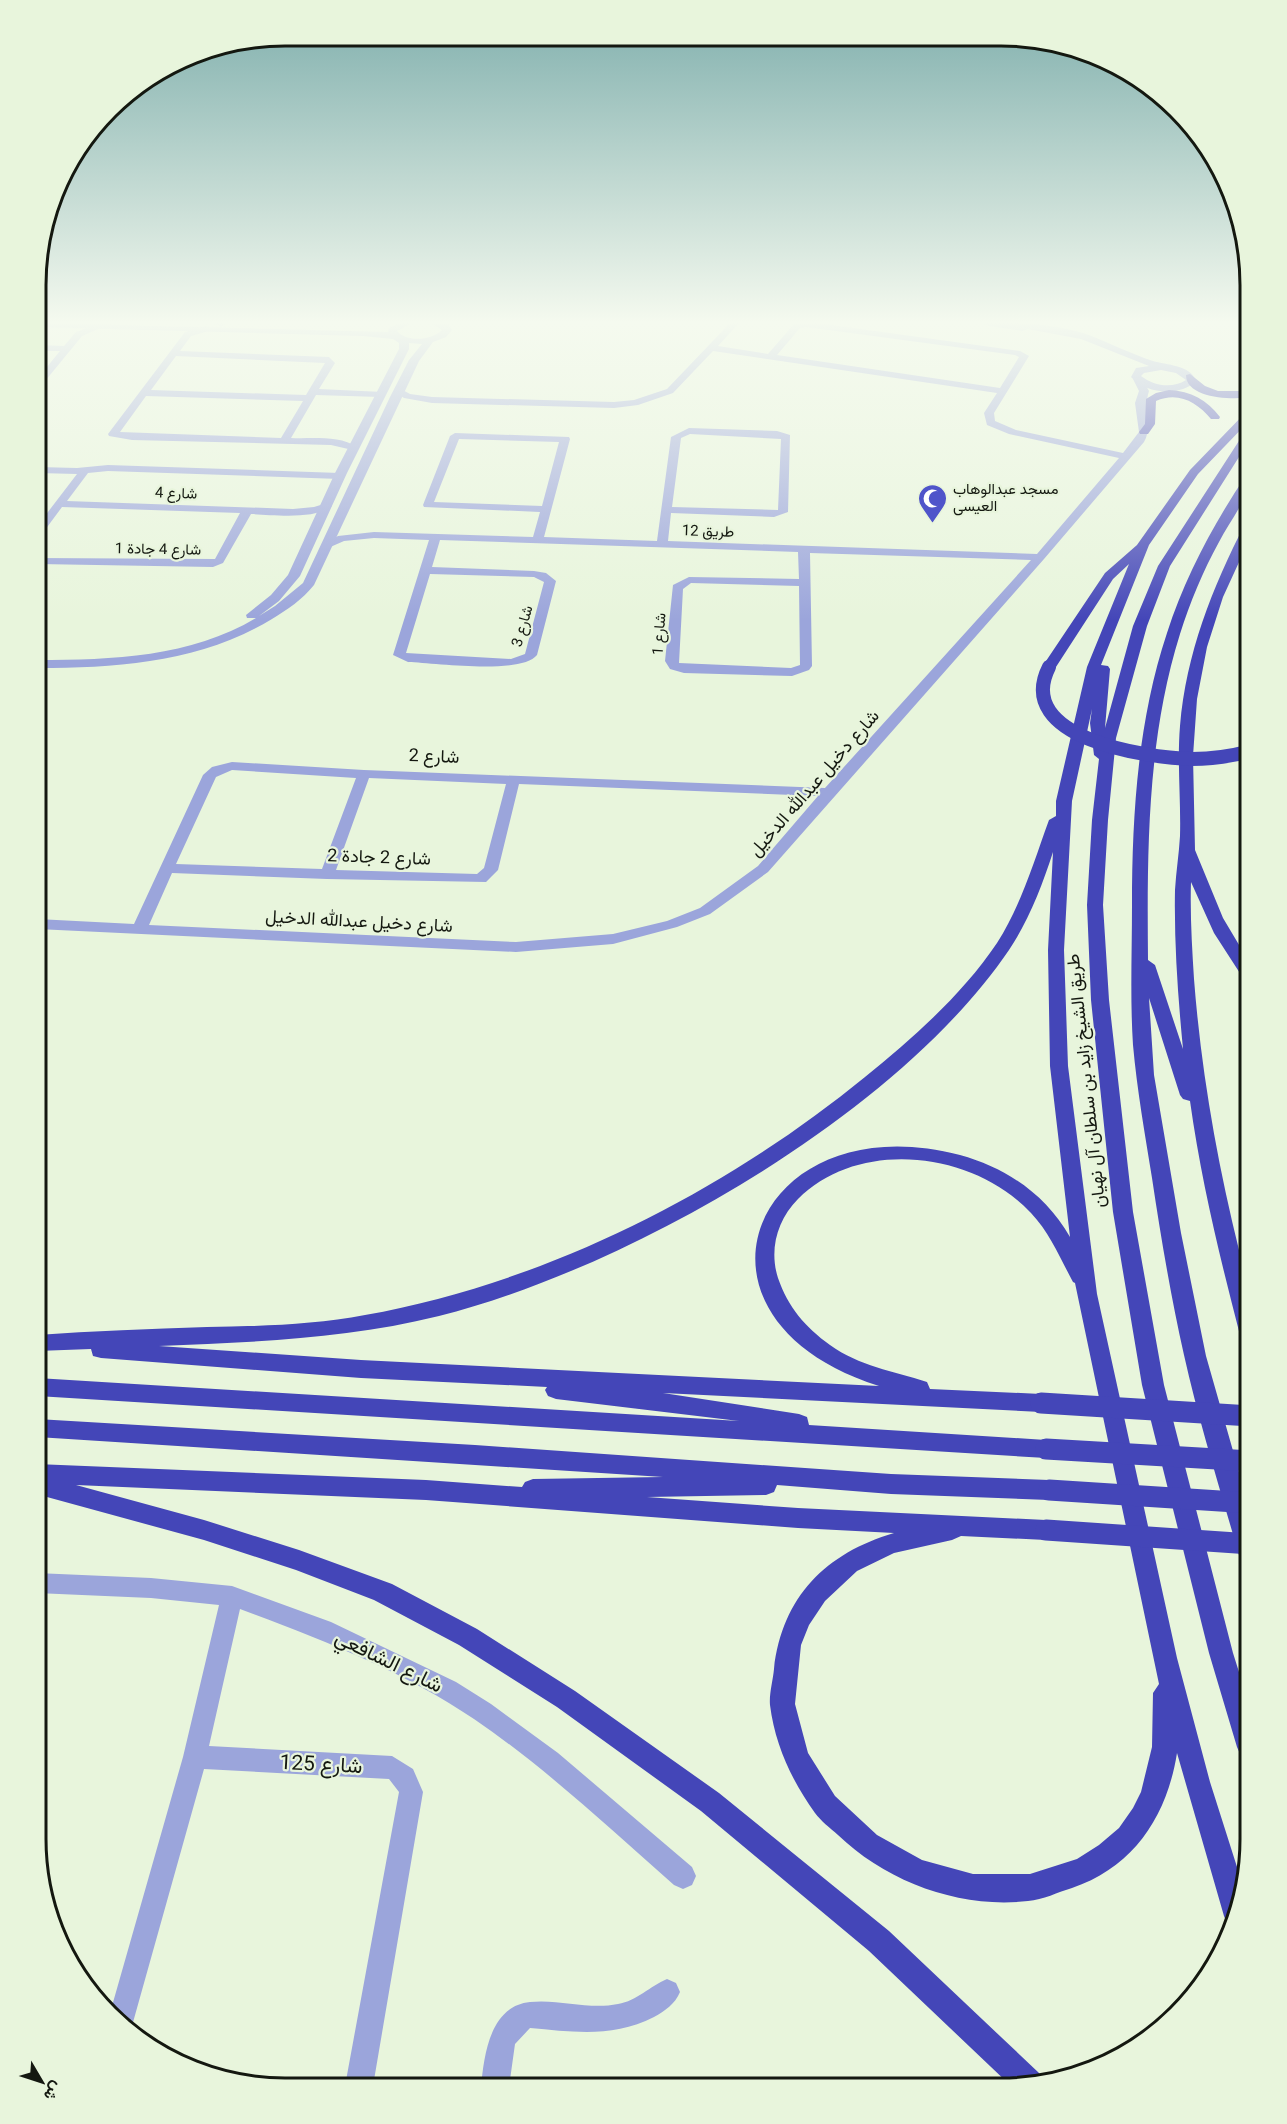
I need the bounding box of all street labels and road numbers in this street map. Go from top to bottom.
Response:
street label: شارع 4 [154,483,198,505]
street label: طريق 12 [681,521,735,542]
street label: شارع 4 جادة 1 [115,539,202,561]
street label: شارع 3 [508,603,538,649]
street label: شارع 1 [649,612,671,656]
street label: شارع دخيل عبدالله الدخيل [744,705,885,862]
street label: شارع 2 [408,744,460,769]
street label: شارع 2 جادة 2 [327,844,431,871]
street label: شارع دخيل عبدالله الدخيل [265,905,453,938]
street label: طريق الشيخ زايد بن سلطان آل نهيان [1062,953,1111,1209]
street label: شارع الشافعي [329,1625,447,1702]
street label: شارع 125 [279,1750,363,1780]

